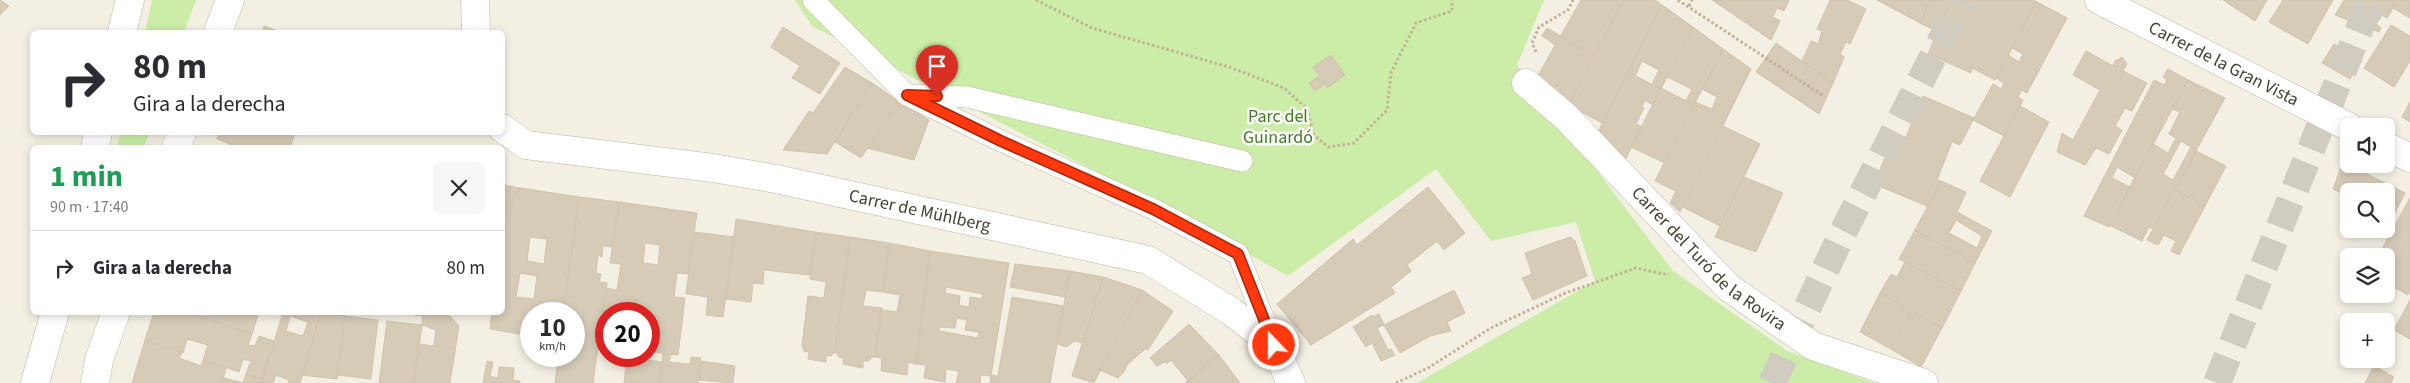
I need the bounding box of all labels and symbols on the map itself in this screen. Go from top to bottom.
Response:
street label: Carrer de la Gran Vista [2144,15,2303,112]
pin [916,45,958,96]
park label: Parc del Guinardó [1243,104,1313,150]
street label: Carrer del Turó de la Rovira [1626,181,1791,337]
street label: Carrer de Mühlberg [847,183,993,238]
speed limit sign: 20 [595,302,660,367]
position arrow [1247,318,1299,370]

